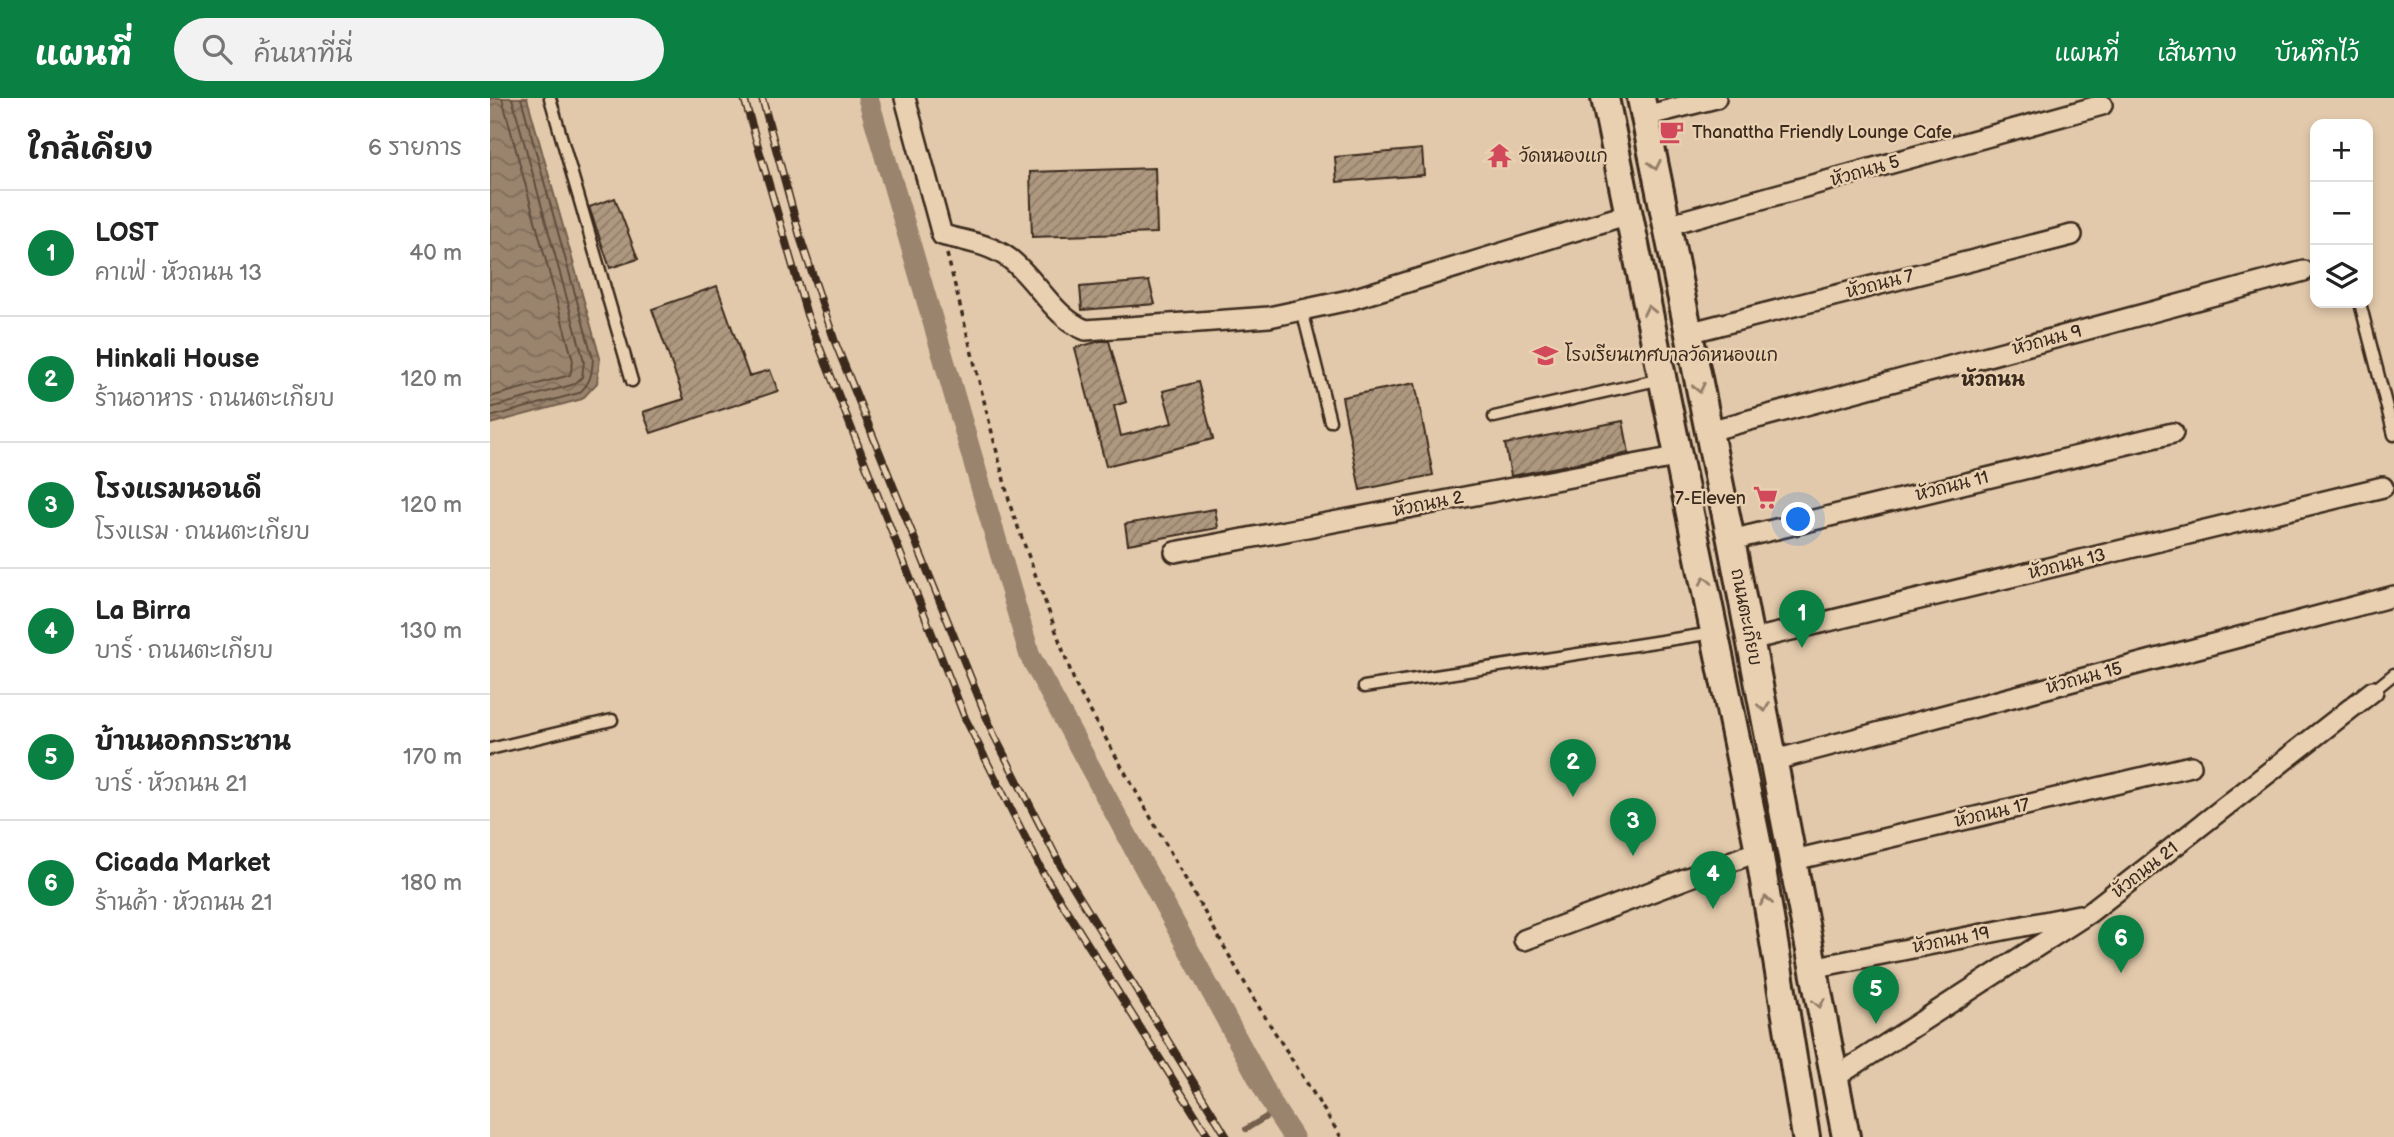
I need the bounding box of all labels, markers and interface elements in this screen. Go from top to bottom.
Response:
search box [174,18,664,81]
icon: search [198,30,236,68]
text: แผนที่ [35,35,132,75]
text: ค้นหาที่นี่ [254,39,353,70]
text: แผนที่ [2054,39,2119,68]
text: เส้นทาง [2157,39,2237,68]
text: บันทึกไว้ [2275,39,2359,68]
cafe icon: Thanattha Friendly Lounge Cafe [1658,118,1686,146]
map controls [2310,119,2373,308]
button: + [2310,119,2373,182]
place label: Thanattha Friendly Lounge Cafe [1692,122,1952,143]
text: ใกล้เคียง [28,132,153,168]
text: 6 รายการ [368,134,462,162]
temple icon: วัดหนองแก [1485,142,1513,170]
place label: วัดหนองแก [1519,145,1608,167]
street label: หัวถนน 5 [1828,150,1902,191]
one-way arrow [1646,159,1661,171]
button: − [2310,182,2373,245]
text: LOST [95,218,159,249]
text: 1 [46,239,56,267]
text: 40 m [409,239,462,267]
button: layers [2310,245,2373,308]
text: คาเฟ่ · หัวถนน 13 [95,259,262,287]
street label: หัวถนน 7 [1844,264,1916,303]
one-way arrow [1642,304,1657,316]
street label: หัวถนน 9 [2010,320,2084,359]
school or university icon: โรงเรียนเทศบาลวัดหนองแก [1531,341,1559,369]
place label: โรงเรียนเทศบาลวัดหนองแก [1565,342,1778,366]
text: Hinkali House [95,344,259,375]
text: 2 [44,365,58,393]
text: 120 m [401,365,462,393]
district label: หัวถนน [1961,367,2025,392]
one-way arrow [1691,382,1706,394]
text: ร้านอาหาร · ถนนตะเกียบ [95,385,334,413]
street label: หัวถนน 11 [1913,466,1991,505]
text: โรงแรมนอนดี [95,475,262,506]
supermarket icon: 7-Eleven [1752,484,1780,512]
street label: หัวถนน 2 [1391,486,1465,521]
place label: 7-Eleven [1675,488,1746,509]
text: 3 [44,491,58,519]
text: 120 m [401,491,462,519]
your location [1781,502,1815,536]
text: โรงแรม · ถนนตะเกียบ [95,518,310,546]
street label: หัวถนน 13 [2026,543,2108,584]
street label: ถนนตะเกียบ [1726,566,1768,667]
one-way arrow [1698,575,1713,587]
pin: 1 [1779,590,1825,648]
text: La Birra [95,596,191,627]
text: 4 [44,617,58,645]
text: 130 m [400,617,462,645]
text: บาร์ · ถนนตะเกียบ [95,637,273,665]
street label: หัวถนน 15 [2043,657,2124,698]
one-way arrow [1756,701,1771,713]
text: บ้านนอกกระชาน [95,727,291,758]
pin: 2 [1550,739,1596,797]
text: 5 [44,743,58,771]
text: 170 m [403,743,462,771]
text: บาร์ · หัวถนน 21 [95,770,247,798]
street label: หัวถนน 17 [1952,793,2032,832]
pin: 3 [1610,798,1656,856]
street label: หัวถนน 21 [2107,837,2182,902]
text: Cicada Market [95,848,271,879]
pin: 4 [1690,851,1736,909]
text: 6 [44,869,58,897]
text: 180 m [401,869,462,897]
text: ร้านค้า · หัวถนน 21 [95,889,273,917]
one-way arrow [1758,895,1773,906]
pin: 6 [2098,915,2144,973]
street label: หัวถนน 19 [1910,921,1991,958]
pin: 5 [1853,966,1899,1024]
one-way arrow [1810,997,1825,1009]

